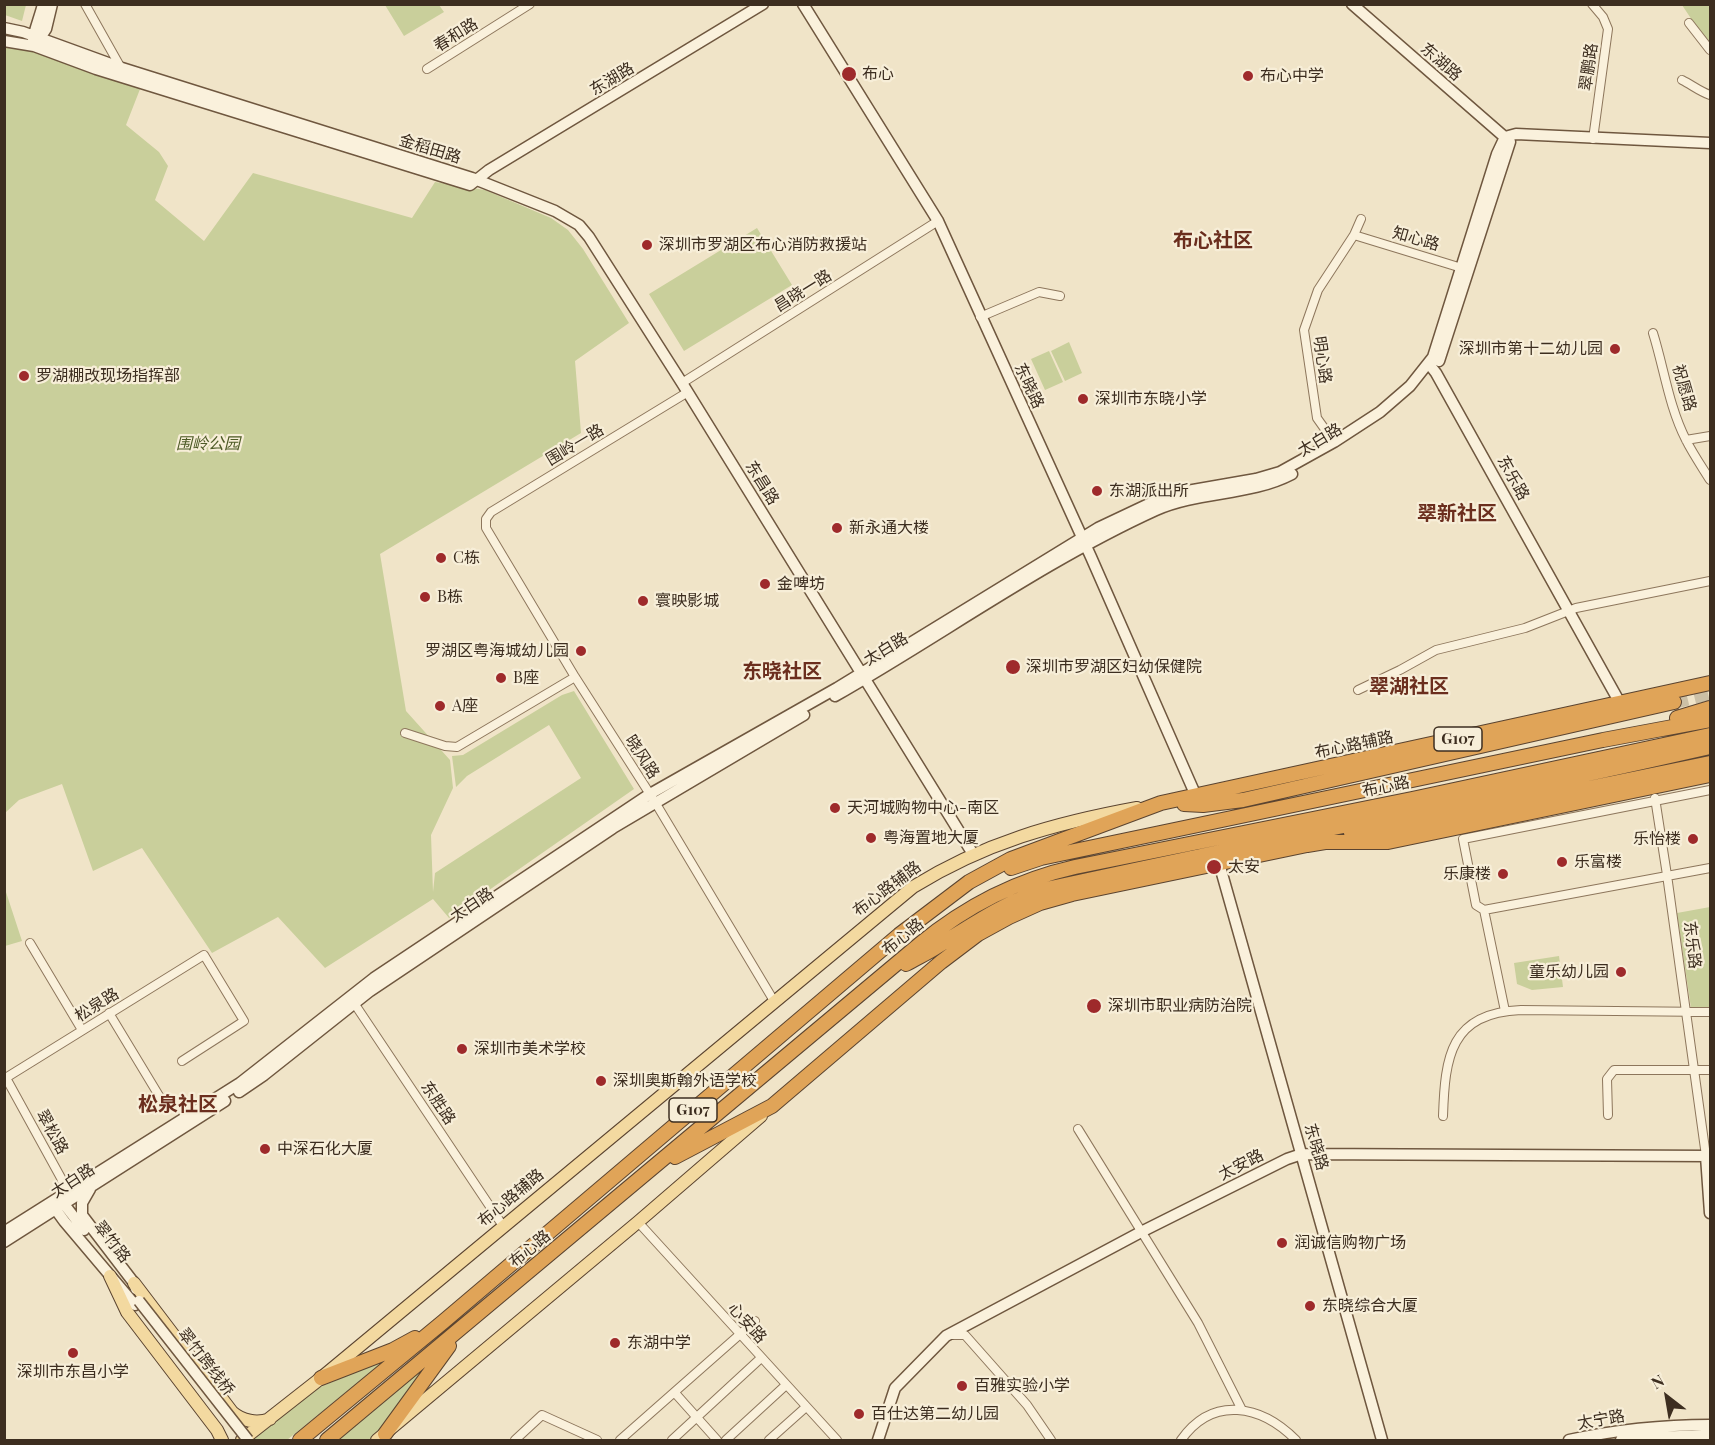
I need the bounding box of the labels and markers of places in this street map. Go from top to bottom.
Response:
place label: 布心 [862,64,894,84]
marker: 布心 [840,65,858,83]
place label: 布心中学 [1260,66,1324,86]
marker: 布心中学 [1241,69,1255,83]
place label: 深圳市罗湖区布心消防救援站 [659,235,867,255]
marker: 深圳市罗湖区布心消防救援站 [640,238,654,252]
place label: 深圳市第十二幼儿园 [1459,339,1603,359]
marker: 深圳市第十二幼儿园 [1608,342,1622,356]
place label: 罗湖棚改现场指挥部 [36,366,180,386]
marker: 罗湖棚改现场指挥部 [17,369,31,383]
place label: 深圳市东晓小学 [1095,389,1207,409]
marker: 深圳市东晓小学 [1076,392,1090,406]
place label: 东湖派出所 [1109,481,1189,501]
marker: 东湖派出所 [1090,484,1104,498]
place label: 新永通大楼 [849,518,929,538]
marker: 新永通大楼 [830,521,844,535]
place label: C栋 [453,548,480,568]
marker: C栋 [434,551,448,565]
place label: 金啤坊 [777,574,825,594]
marker: 金啤坊 [758,577,772,591]
place label: B栋 [437,587,463,607]
marker: B栋 [418,590,432,604]
place label: 寰映影城 [655,591,719,611]
marker: 寰映影城 [636,594,650,608]
place label: 罗湖区粤海城幼儿园 [425,641,569,661]
marker: 罗湖区粤海城幼儿园 [574,644,588,658]
place label: 深圳市罗湖区妇幼保健院 [1026,657,1202,677]
marker: 深圳市罗湖区妇幼保健院 [1004,658,1022,676]
place label: B座 [513,668,539,688]
marker: B座 [494,671,508,685]
place label: A座 [452,696,478,716]
marker: A座 [433,699,447,713]
place label: 天河城购物中心-南区 [847,798,999,818]
marker: 天河城购物中心-南区 [828,801,842,815]
place label: 粤海置地大厦 [883,828,979,848]
place label: 乐怡楼 [1633,829,1681,849]
marker: 粤海置地大厦 [864,831,878,845]
marker: 乐怡楼 [1686,832,1700,846]
place label: 乐富楼 [1574,852,1622,872]
marker: 乐富楼 [1555,855,1569,869]
place label: 太安 [1228,857,1260,877]
marker: 太安 [1205,858,1223,876]
place label: 乐康楼 [1443,864,1491,884]
marker: 乐康楼 [1496,867,1510,881]
place label: 童乐幼儿园 [1529,962,1609,982]
marker: 童乐幼儿园 [1614,965,1628,979]
place label: 深圳市职业病防治院 [1108,996,1252,1016]
marker: 深圳市职业病防治院 [1085,997,1103,1015]
place label: 深圳市美术学校 [474,1039,586,1059]
marker: 深圳市美术学校 [455,1042,469,1056]
place label: 深圳奥斯翰外语学校 [613,1071,757,1091]
marker: 深圳奥斯翰外语学校 [594,1074,608,1088]
place label: 中深石化大厦 [277,1139,373,1159]
marker: 中深石化大厦 [258,1142,272,1156]
place label: 润诚信购物广场 [1294,1233,1406,1253]
marker: 润诚信购物广场 [1275,1236,1289,1250]
place label: 东晓综合大厦 [1322,1296,1418,1316]
marker: 东晓综合大厦 [1303,1299,1317,1313]
place label: 东湖中学 [627,1333,691,1353]
marker: 东湖中学 [608,1336,622,1350]
marker: 深圳市东昌小学 [66,1346,80,1360]
place label: 深圳市东昌小学 [17,1362,129,1382]
place label: 百雅实验小学 [974,1376,1070,1396]
marker: 百雅实验小学 [955,1379,969,1393]
place label: 百仕达第二幼儿园 [871,1404,999,1424]
marker: 百仕达第二幼儿园 [852,1407,866,1421]

